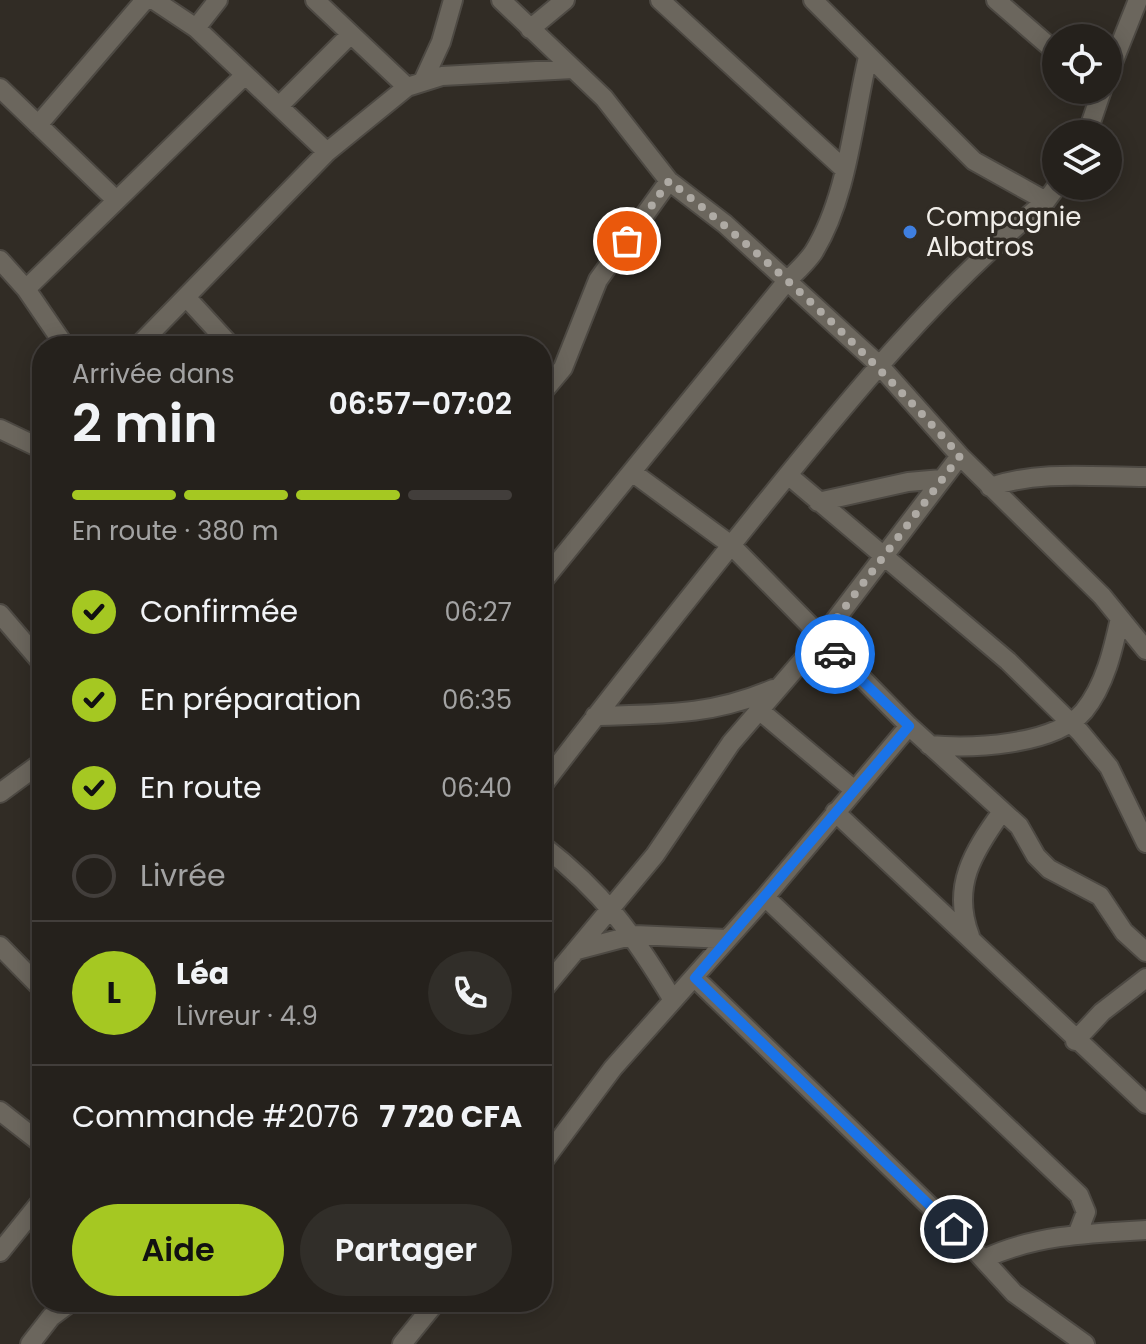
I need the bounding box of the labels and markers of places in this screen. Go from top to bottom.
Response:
place label: Compagnie Albatros [926,199,1081,265]
pin [593,207,661,275]
marker: Compagnie Albatros [901,223,919,241]
pin [920,1195,988,1263]

